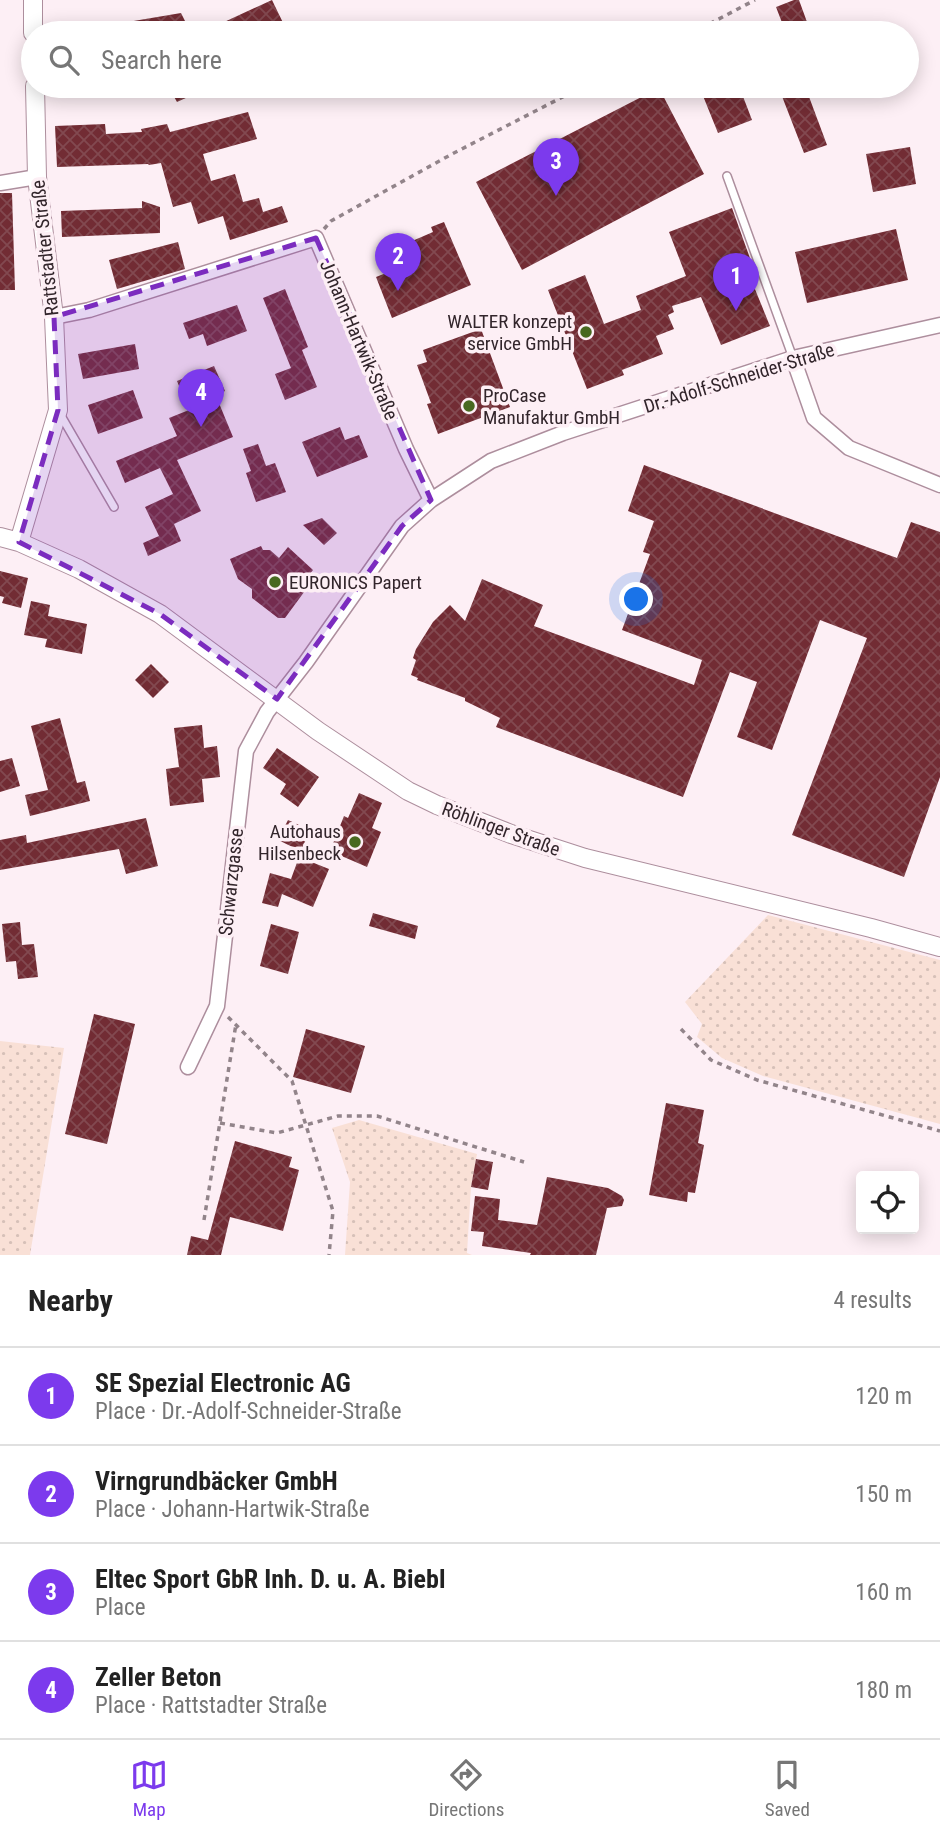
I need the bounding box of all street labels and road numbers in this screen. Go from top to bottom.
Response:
street label: Rattstadter Straße [26,179,64,317]
street label: Johann-Hartwik-Straße [315,256,403,424]
street label: Dr.-Adolf-Schneider-Straße [641,338,837,418]
street label: Röhlinger Straße [439,797,563,861]
street label: Schwarzgasse [214,827,248,937]

